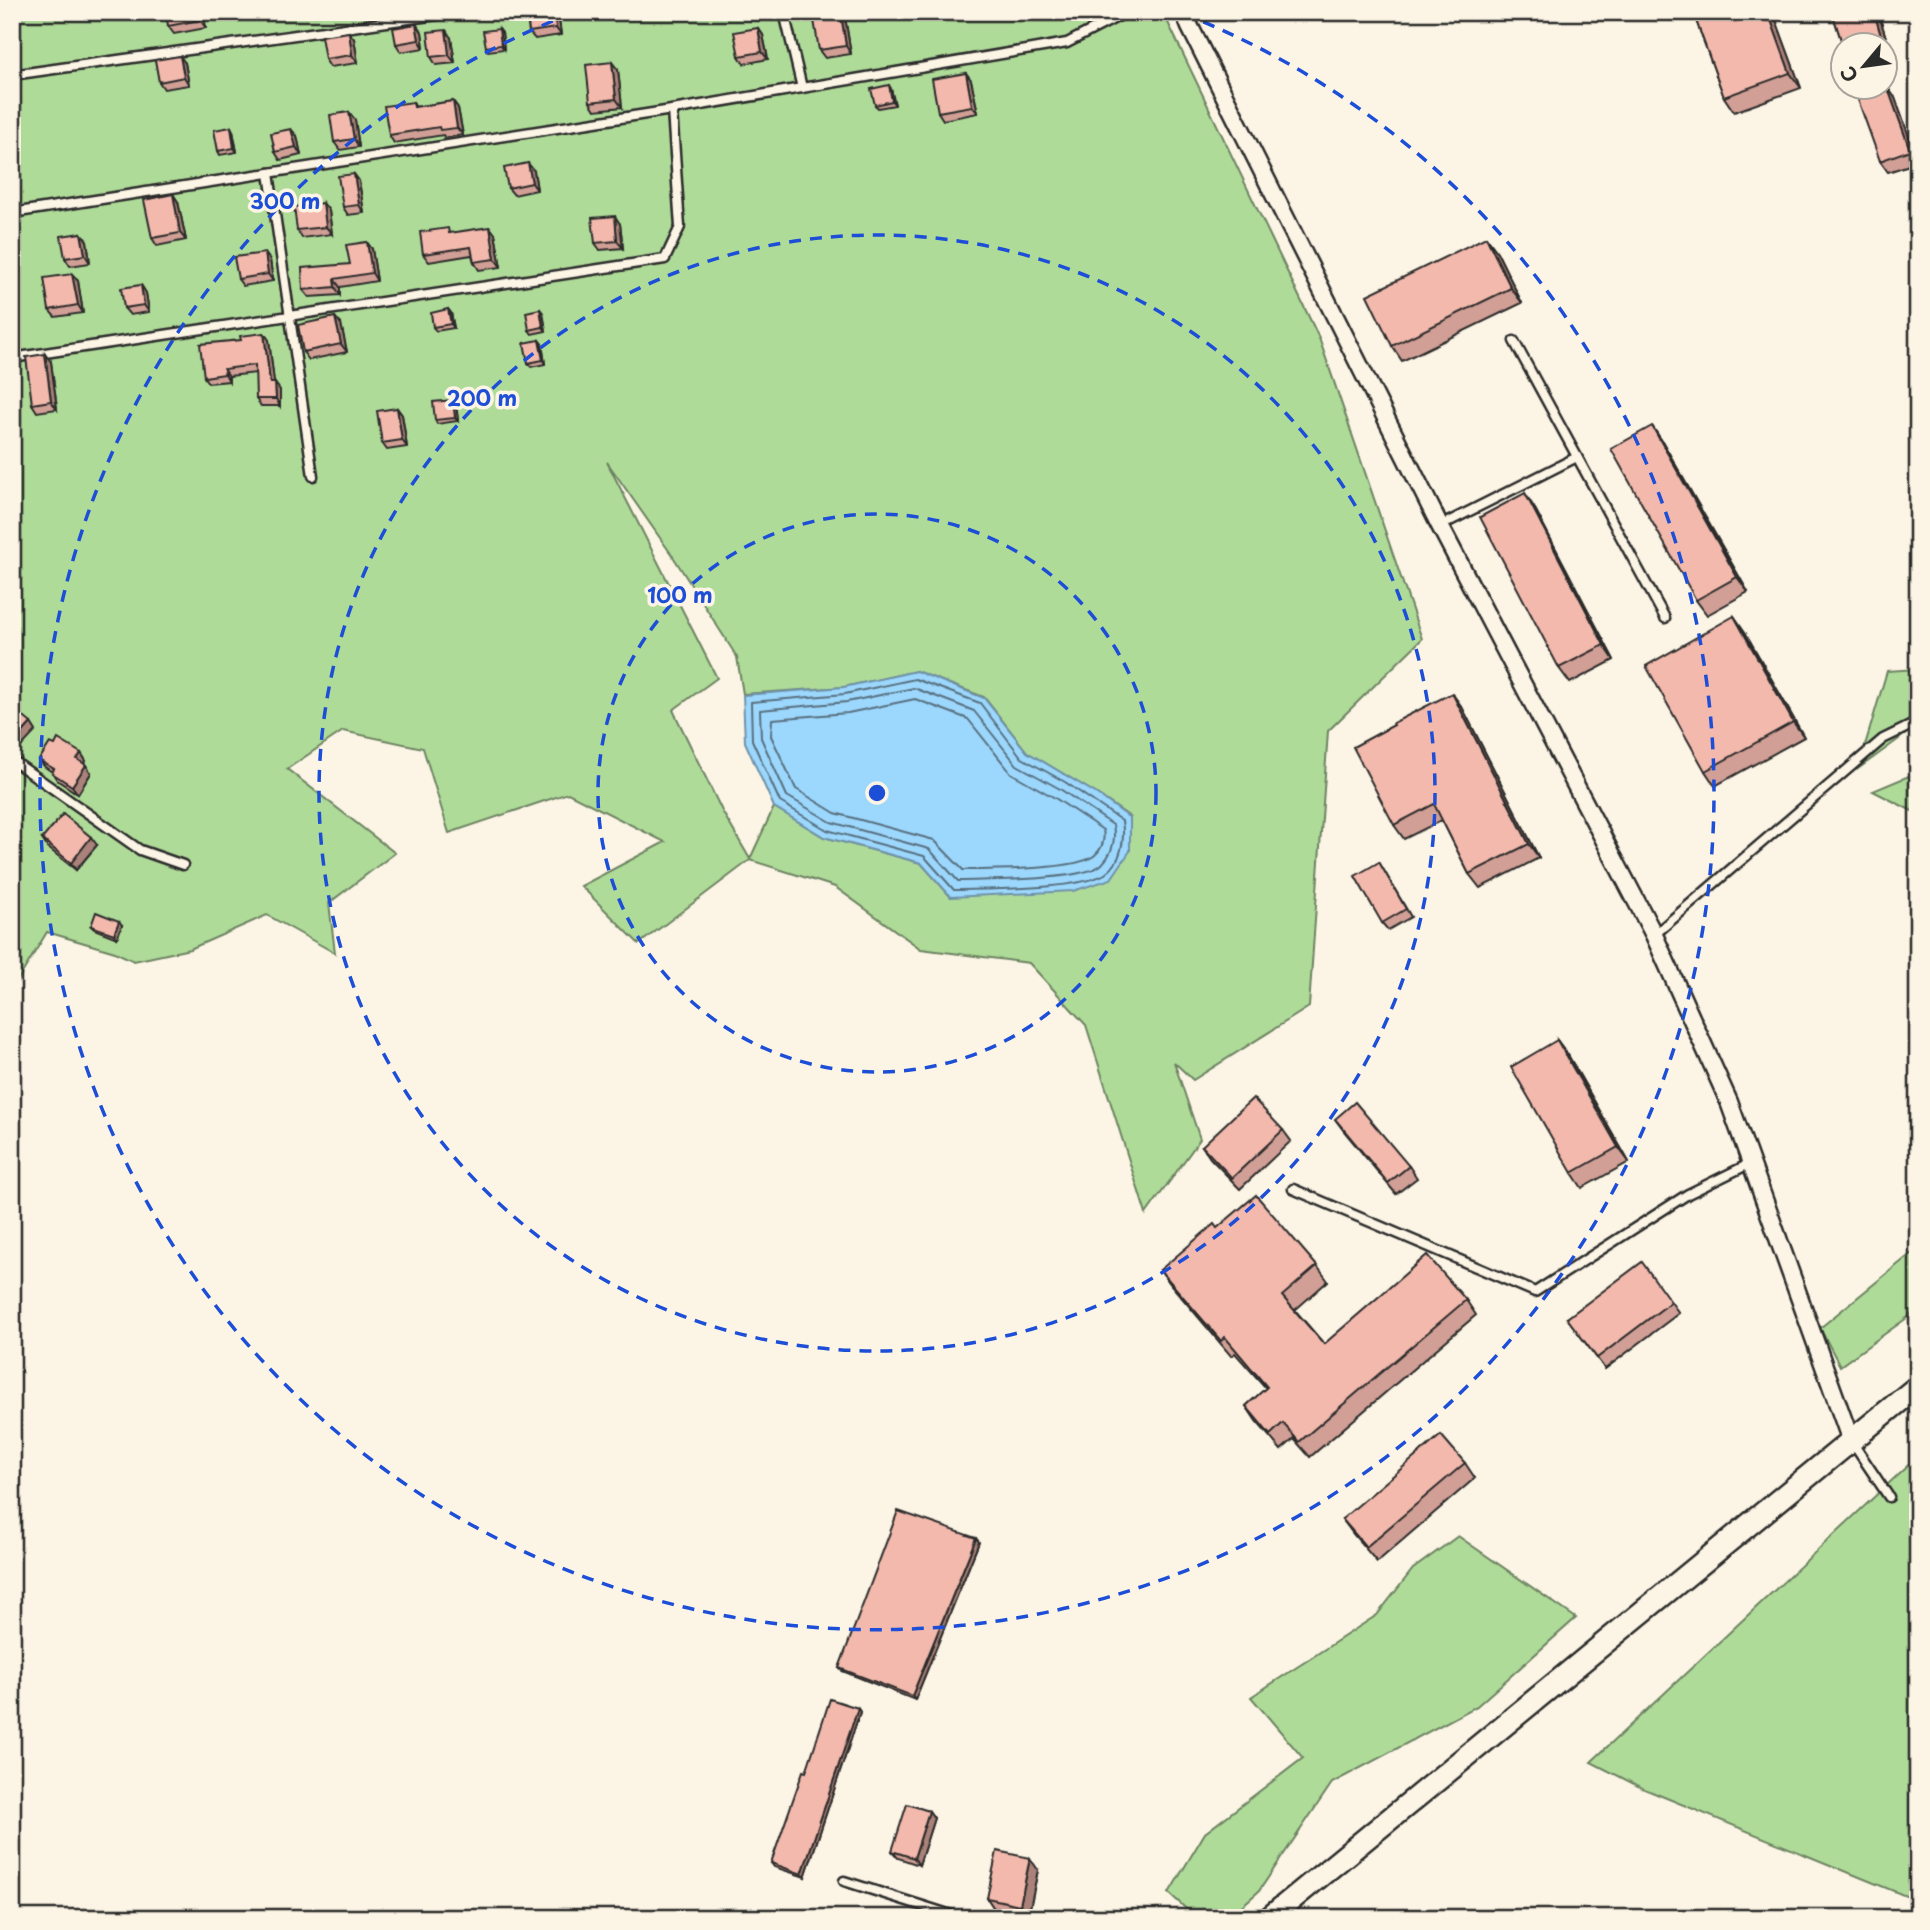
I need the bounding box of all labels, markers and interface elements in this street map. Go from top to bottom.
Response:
north arrow [1828,32,1898,102]
text: С [1833,62,1864,88]
text: 300 m [250,184,320,216]
text: 200 m [447,381,517,413]
text: 100 m [647,578,713,610]
centre of rings [865,781,889,805]

